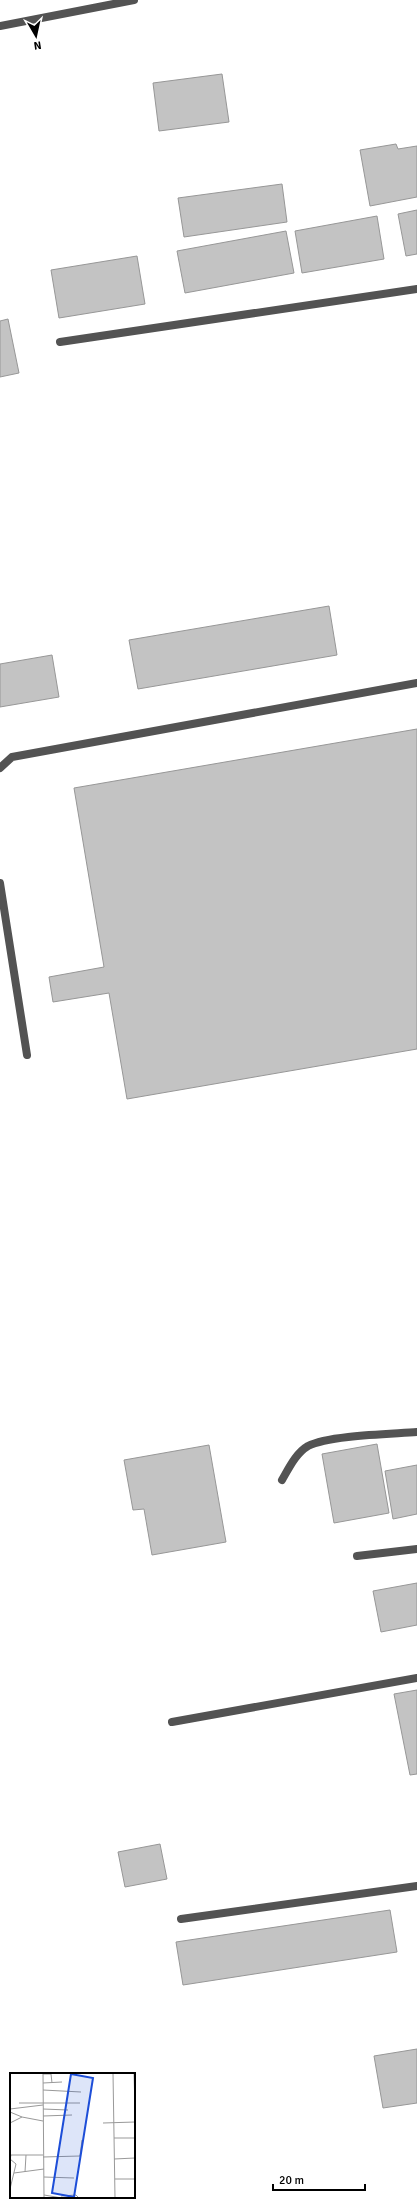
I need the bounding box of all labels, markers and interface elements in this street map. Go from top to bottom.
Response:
north arrow [16,16,56,56]
text: N [33,38,42,52]
inset map [10,2073,135,2198]
scale bar [273,2166,365,2192]
text: 20 m [279,2173,304,2188]

